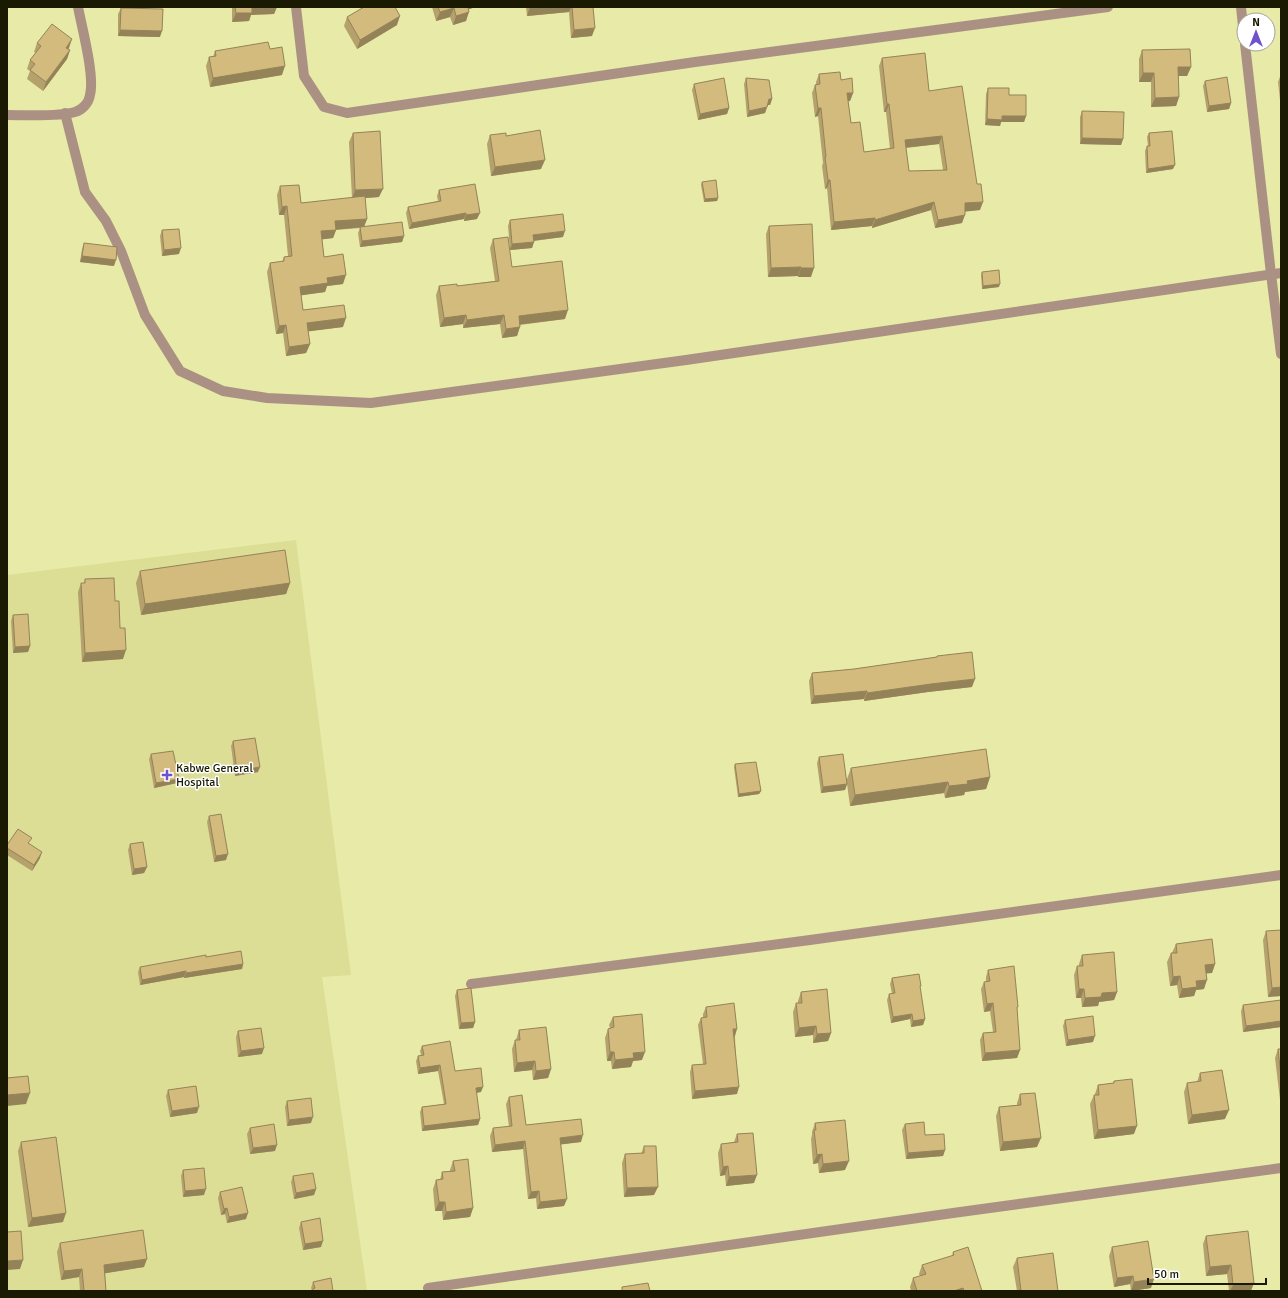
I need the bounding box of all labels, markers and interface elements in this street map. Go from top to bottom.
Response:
north arrow [1236,12,1276,52]
text: N [1252,16,1260,29]
place label: Kabwe General Hospital [176,761,253,790]
marker: Kabwe General Hospital [161,769,173,781]
scale bar [1148,1260,1266,1286]
text: 50 m [1154,1267,1179,1282]

